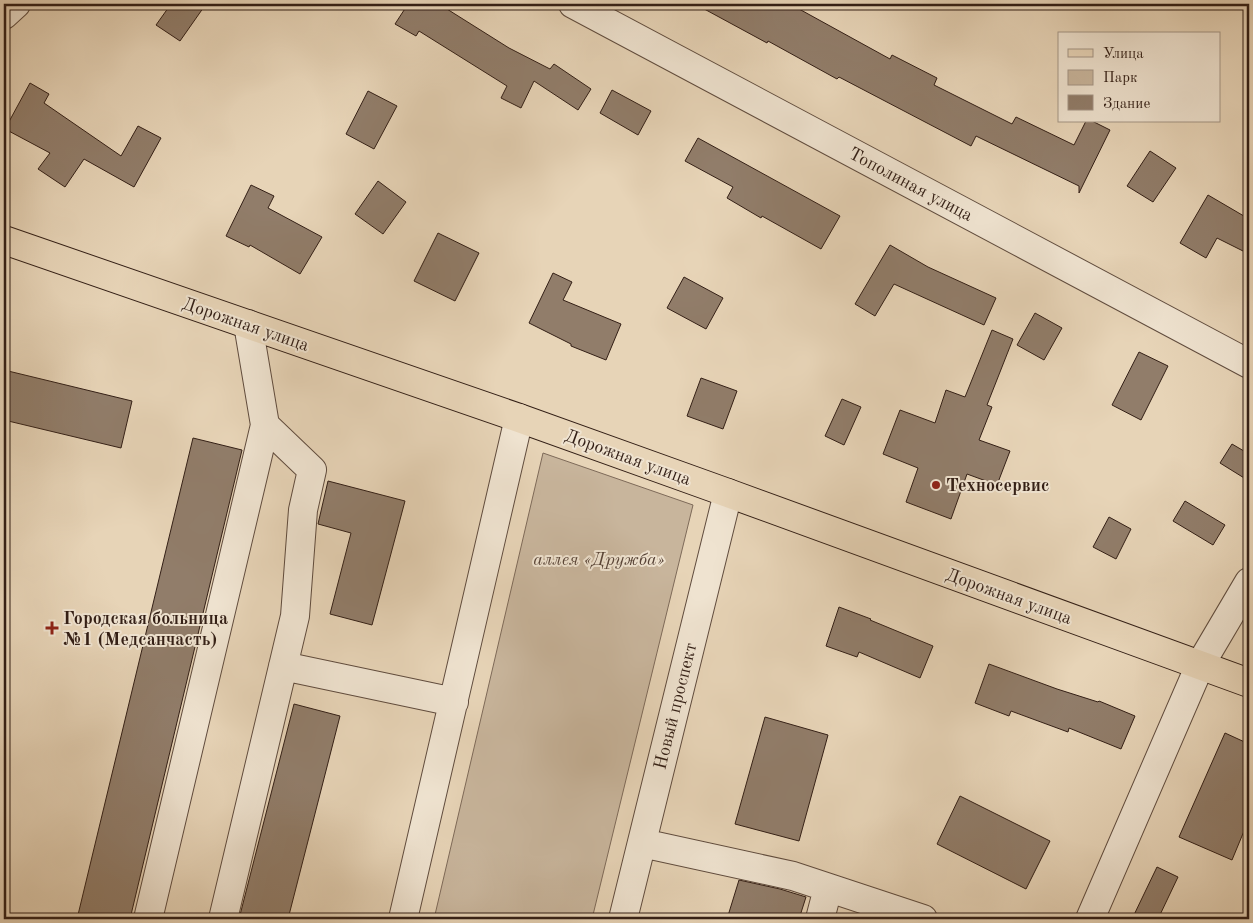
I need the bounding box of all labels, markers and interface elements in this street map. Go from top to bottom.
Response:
legend [1058,32,1220,122]
text: Улица [1103,47,1144,62]
text: Парк [1103,71,1138,86]
text: Здание [1103,97,1150,112]
street label: Тополиная улица [846,145,975,225]
street label: Дорожная улица [180,295,311,355]
street label: Дорожная улица [562,427,693,489]
place label: Техносервис [946,477,1049,495]
marker: Техносервис [930,479,942,491]
park label: аллея «Дружба» [533,551,665,569]
street label: Дорожная улица [943,566,1074,628]
place label: Городская больница №1 (Медсанчасть) [63,610,228,649]
marker: Городская больница №1 (Медсанчасть) [45,621,59,635]
street label: Новый проспект [652,641,700,771]

